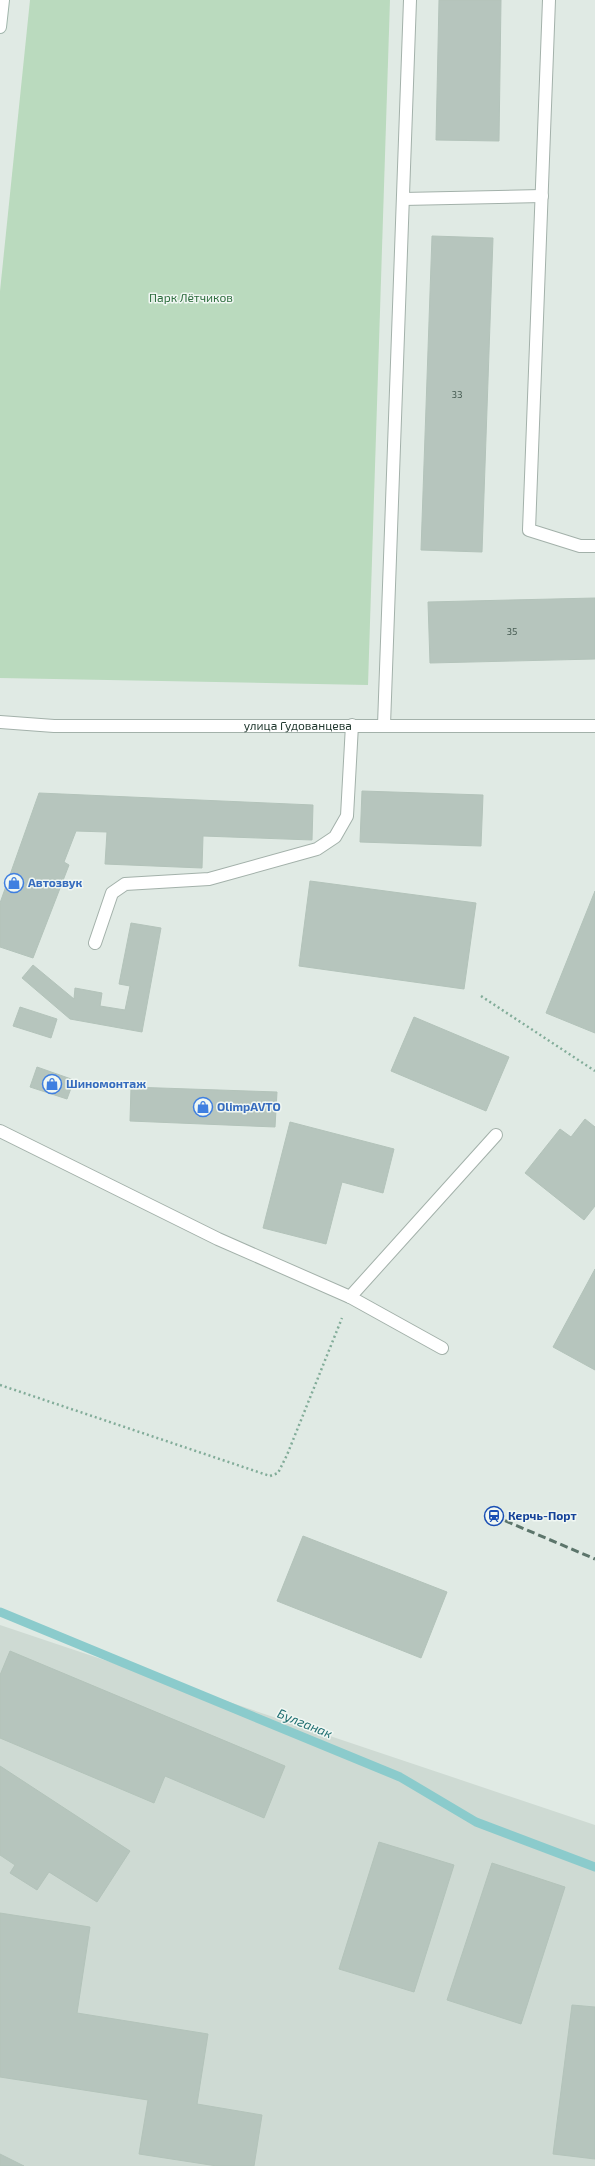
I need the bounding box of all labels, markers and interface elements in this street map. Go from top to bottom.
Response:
park label: Парк Лётчиков [149,290,233,304]
house number: 33 [451,388,463,400]
house number: 35 [507,625,517,637]
street label: улица Гудованцева [244,718,352,733]
shop icon: Автозвук [3,872,25,894]
place label: Автозвук [28,875,83,889]
shop icon: Шиномонтаж [41,1073,63,1095]
place label: Шиномонтаж [66,1076,146,1090]
shop icon: OlimpAVTO [192,1096,214,1118]
place label: OlimpAVTO [217,1099,281,1113]
station icon: Керчь-Порт [483,1505,505,1527]
place label: Керчь-Порт [508,1508,577,1522]
water label: Булганак [275,1705,335,1741]

